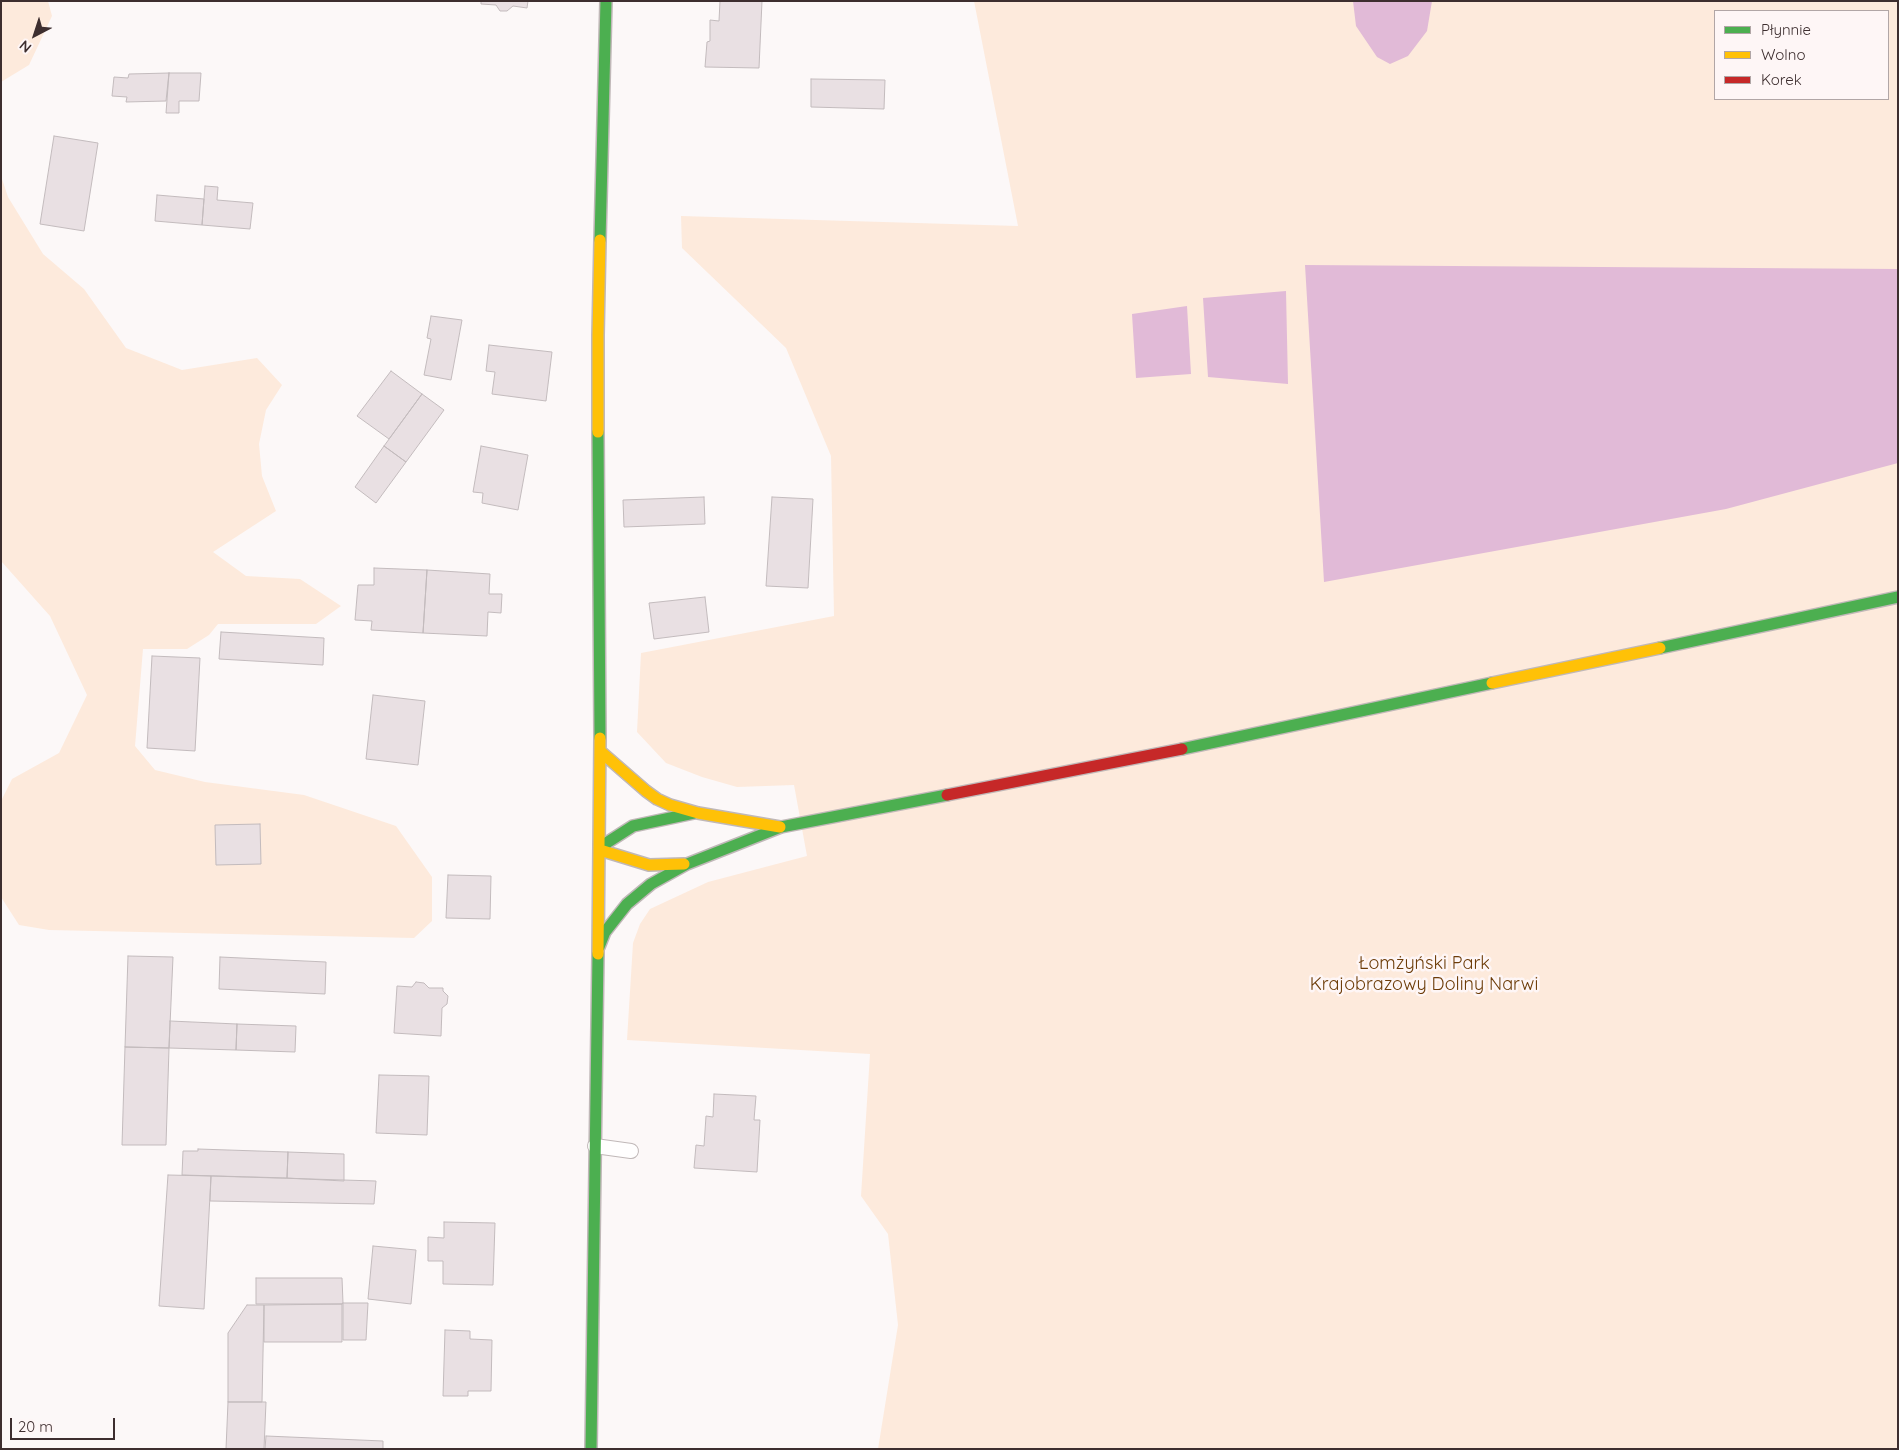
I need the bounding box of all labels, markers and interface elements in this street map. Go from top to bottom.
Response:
north arrow [10,10,60,60]
legend [1714,10,1889,100]
text: Płynnie [1761,20,1811,39]
text: N [16,36,35,57]
text: Wolno [1761,45,1806,64]
text: Korek [1761,70,1802,89]
park label: Łomżyński Park Krajobrazowy Doliny Narwi [1310,953,1538,996]
scale bar [12,1408,118,1440]
text: 20 m [18,1417,53,1436]

